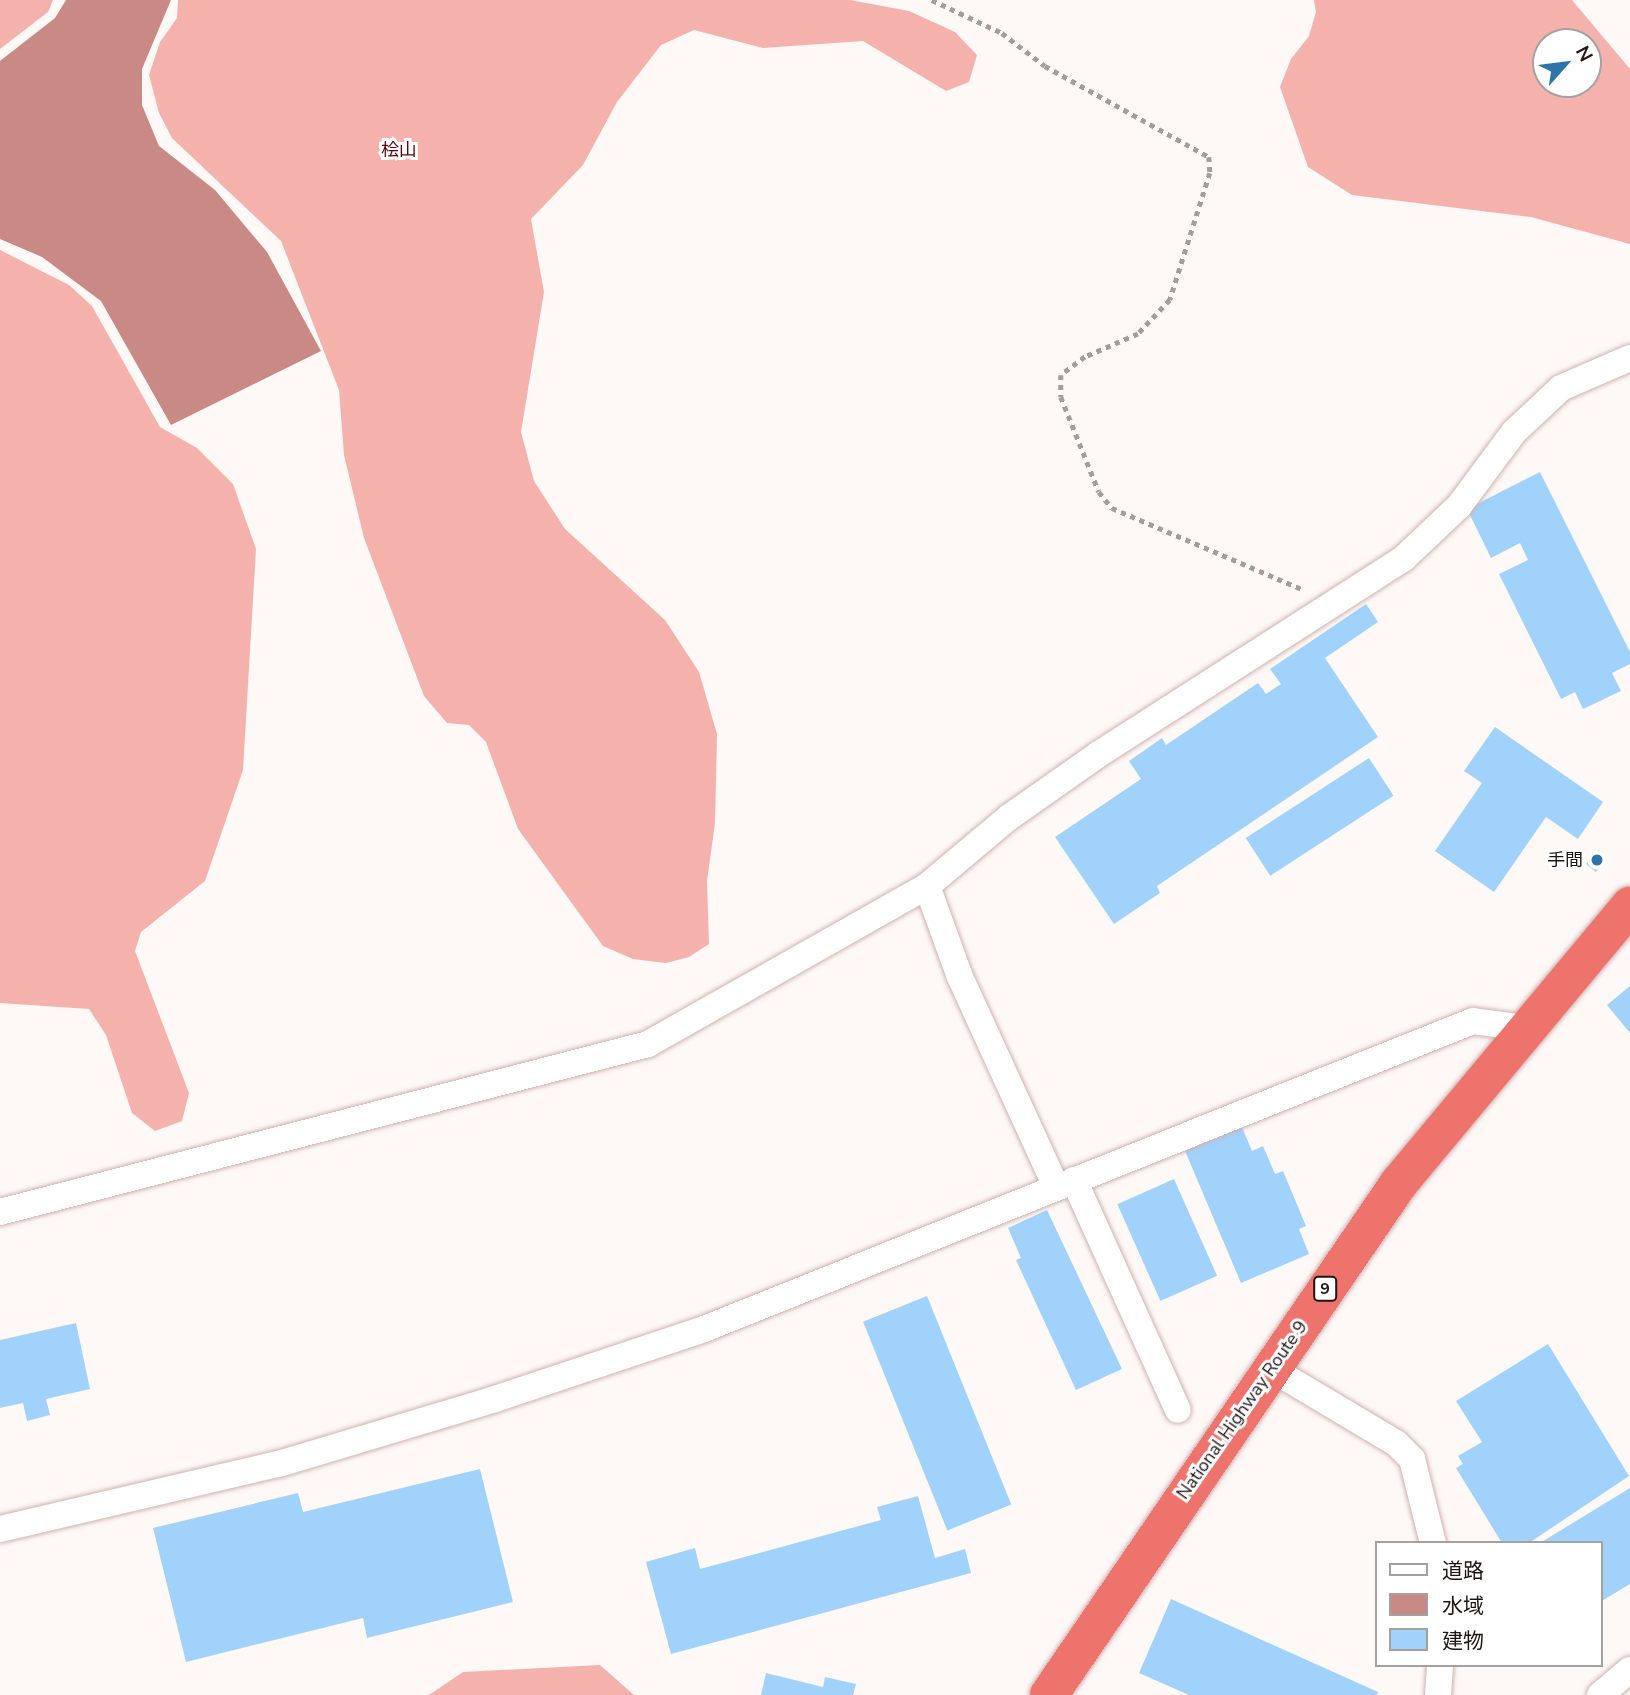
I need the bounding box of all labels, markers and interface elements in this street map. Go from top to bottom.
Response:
north arrow [1532,28,1602,98]
text: N [1569,42,1599,66]
park label: 桧山 [381,139,417,161]
place label: 手間 [1547,849,1583,871]
marker: 手間 [1589,852,1605,868]
road number: 9 [1313,1276,1337,1302]
street label: National Highway Route 9 [1172,1317,1312,1503]
legend [1374,1541,1602,1667]
text: 道路 [1442,1557,1484,1585]
text: 水域 [1442,1592,1484,1620]
text: 建物 [1442,1627,1484,1655]

